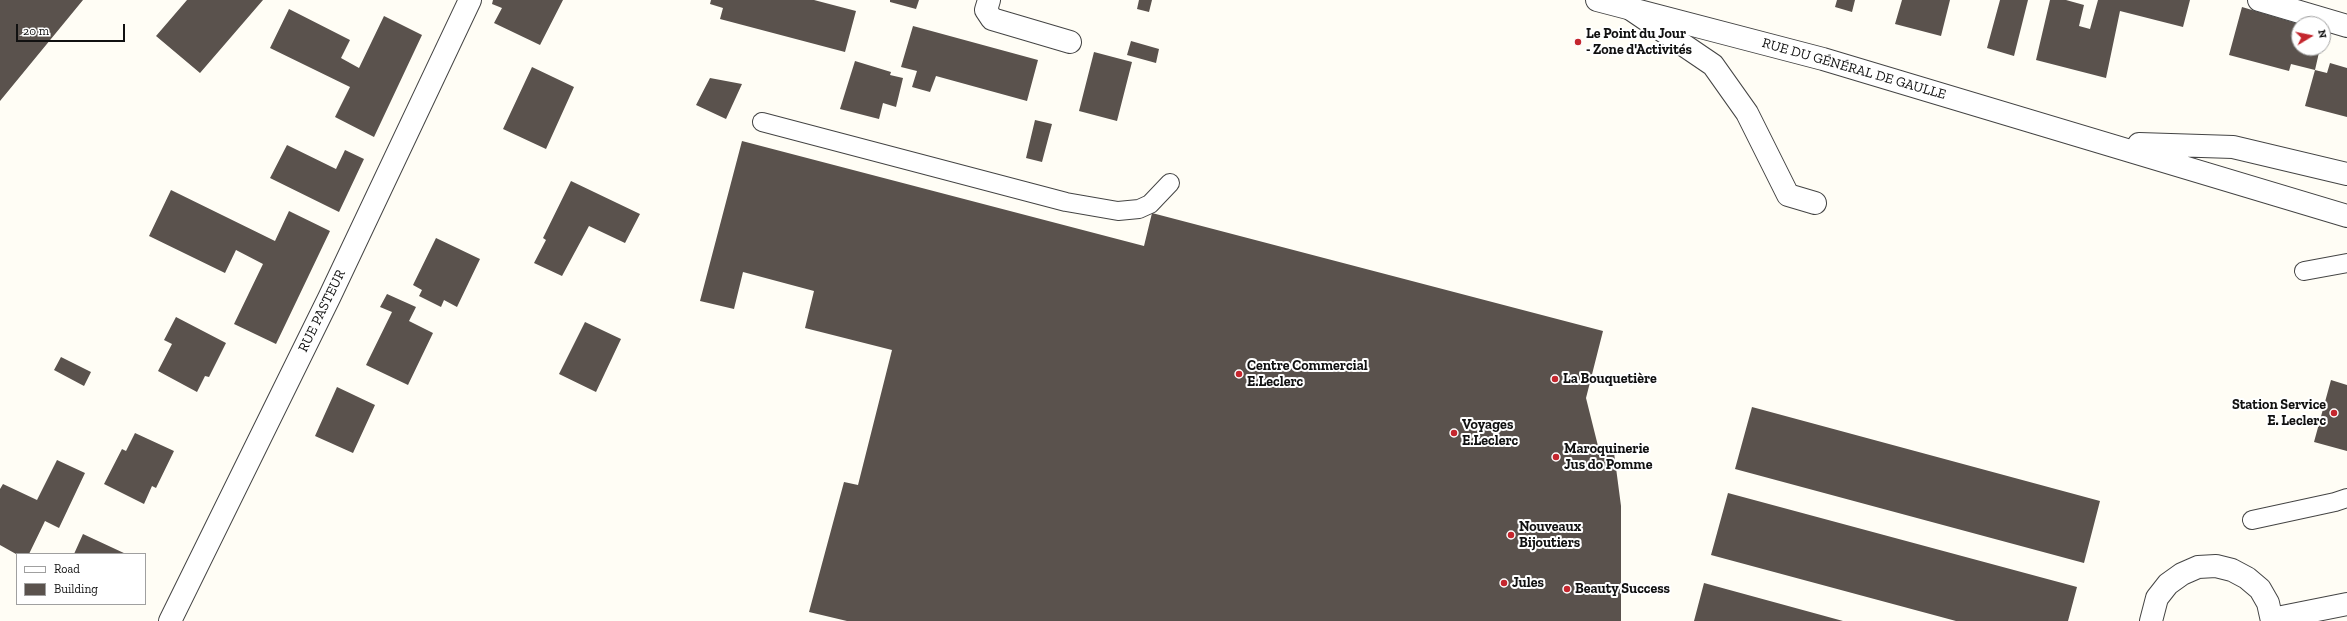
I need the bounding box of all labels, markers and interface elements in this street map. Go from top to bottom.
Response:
scale bar [18,16,127,42]
north arrow [2291,16,2331,56]
text: 20 m [23,24,49,38]
place label: Le Point du Jour - Zone d'Activités [1586,26,1692,58]
text: N [2315,29,2329,39]
street label: RUE DU GÉNÉRAL DE GAULLE [1760,35,1948,103]
marker: Le Point du Jour - Zone d'Activités [1573,37,1583,47]
street label: RUE PASTEUR [295,267,349,355]
place label: Centre Commercial E.Leclerc [1247,358,1368,390]
marker: Centre Commercial E.Leclerc [1234,369,1244,379]
place label: La Bouquetière [1563,371,1657,387]
marker: La Bouquetière [1550,374,1560,384]
place label: Station Service E. Leclerc [2232,397,2326,430]
marker: Station Service E. Leclerc [2329,408,2339,418]
place label: Voyages E.Leclerc [1462,417,1518,450]
marker: Voyages E.Leclerc [1449,428,1459,438]
place label: Maroquinerie Jus do Pomme [1564,441,1652,474]
marker: Maroquinerie Jus do Pomme [1551,452,1561,462]
place label: Nouveaux Bijoutiers [1519,519,1581,552]
marker: Nouveaux Bijoutiers [1506,530,1516,540]
legend [16,553,146,605]
text: Road [54,562,80,576]
place label: Jules [1512,575,1544,591]
marker: Jules [1499,578,1509,588]
place label: Beauty Success [1575,581,1670,597]
text: Building [54,582,98,596]
marker: Beauty Success [1562,584,1572,594]

